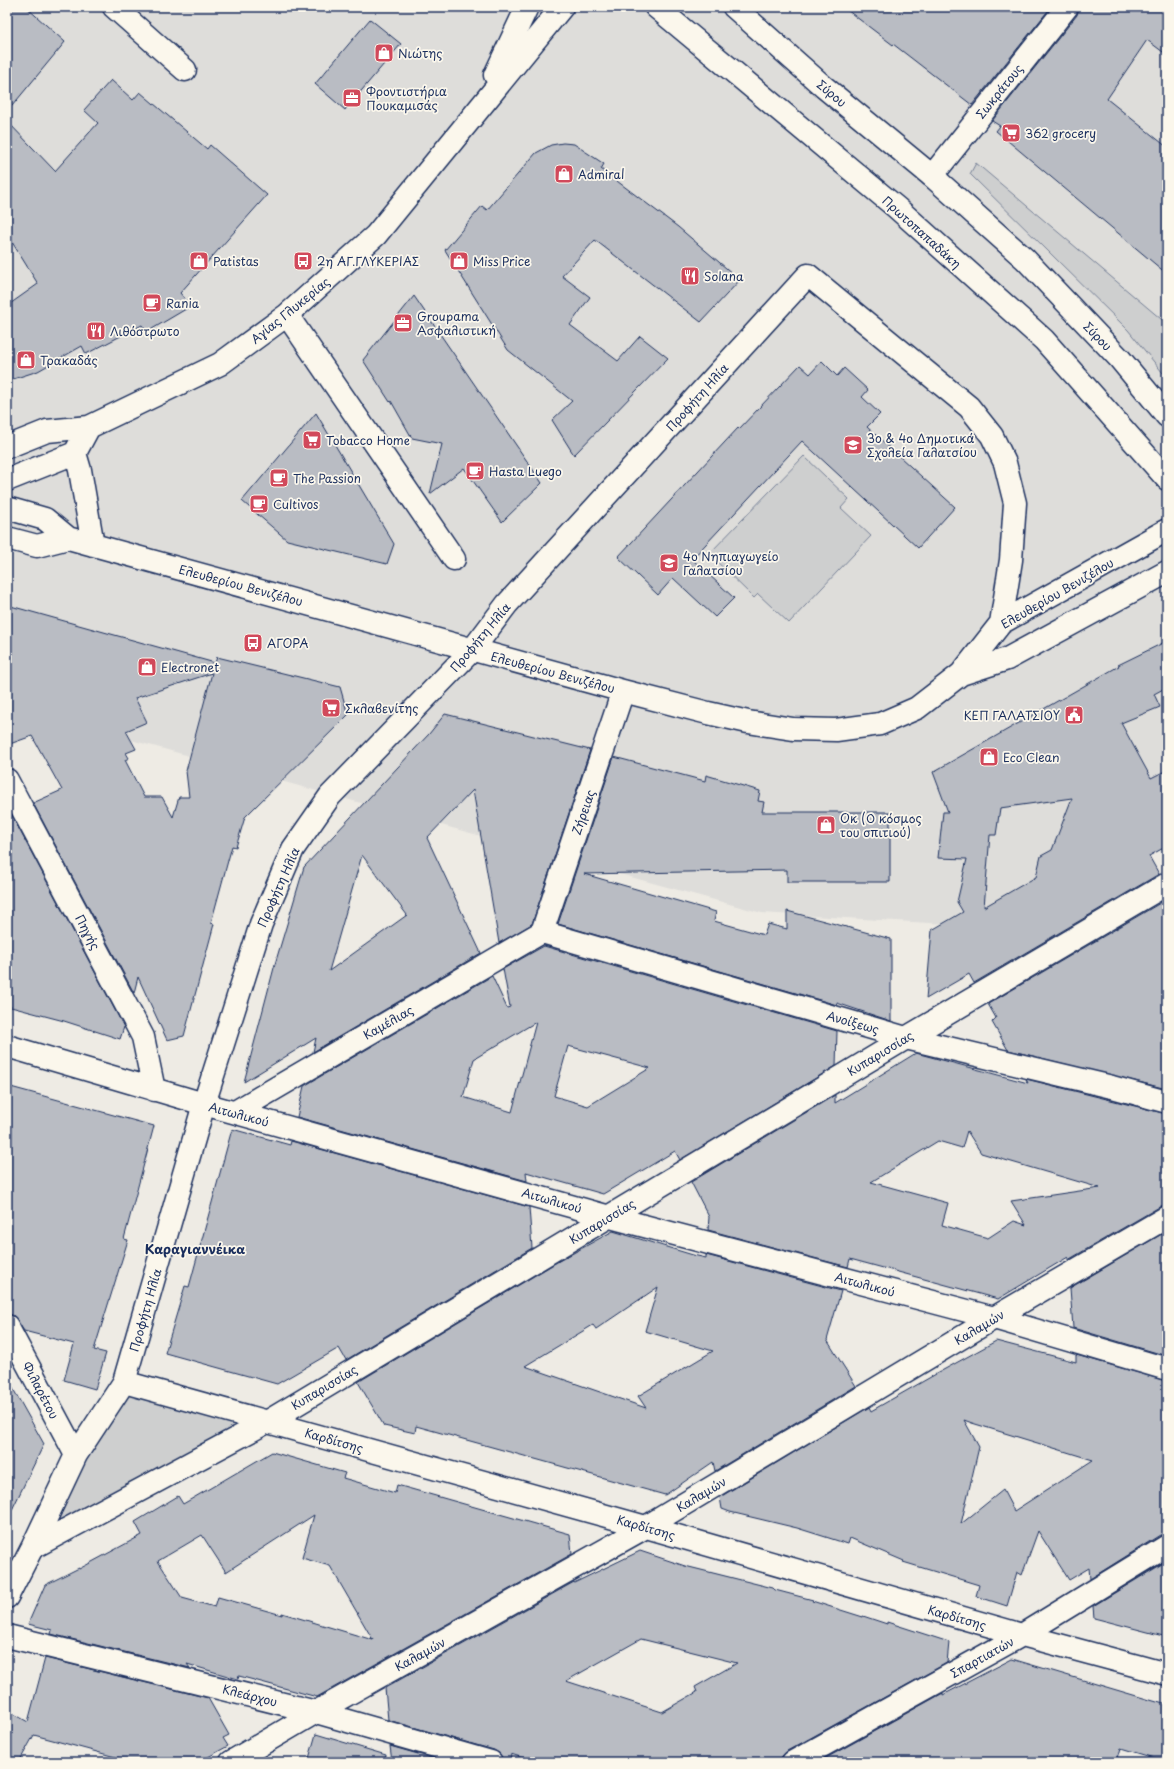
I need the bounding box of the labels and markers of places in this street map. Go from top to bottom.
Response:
shop icon: Νιώτης [373,42,395,64]
place label: Νιώτης [398,44,442,62]
place label: Φροντιστήρια Πουκαμισάς [366,82,447,114]
office icon: Φροντιστήρια Πουκαμισάς [341,87,363,109]
supermarket icon: 362 grocery [1000,122,1022,144]
place label: 362 grocery [1025,124,1096,142]
shop icon: Admiral [553,163,575,185]
place label: Admiral [578,165,625,183]
shop icon: Patistas [188,250,210,272]
bus stop icon: 2η ΑΓ.ΓΛΥΚΕΡΙΑΣ [292,250,314,272]
shop icon: Miss Price [448,250,470,272]
place label: Patistas [213,252,259,270]
place label: 2η ΑΓ.ΓΛΥΚΕΡΙΑΣ [317,252,419,270]
place label: Miss Price [473,252,530,270]
restaurant icon: Solana [679,265,701,287]
place label: Solana [704,267,744,285]
cafe icon: Rania [141,292,163,314]
place label: Rania [166,294,200,312]
place label: Groupama Ασφαλιστική [417,307,496,339]
office icon: Groupama Ασφαλιστική [392,312,414,334]
restaurant icon: Λιθόστρωτο [85,320,107,342]
place label: Λιθόστρωτο [110,322,180,340]
shop icon: Τρακαδάς [15,349,37,371]
place label: Τρακαδάς [40,351,98,369]
supermarket icon: Tobacco Home [301,429,323,451]
place label: 3ο & 4ο Δημοτικά Σχολεία Γαλατσίου [867,429,977,461]
place label: Tobacco Home [326,431,410,449]
school or university icon: 3ο & 4ο Δημοτικά Σχολεία Γαλατσίου [842,434,864,456]
cafe icon: Hasta Luego [464,460,486,482]
place label: Hasta Luego [489,462,562,480]
cafe icon: The Passion [268,467,290,489]
place label: The Passion [293,469,361,487]
cafe icon: Cultivos [248,493,270,515]
place label: Cultivos [273,495,319,513]
place label: 4ο Νηπιαγωγείο Γαλατσίου [683,547,779,579]
school or university icon: 4ο Νηπιαγωγείο Γαλατσίου [658,552,680,574]
bus stop icon: ΑΓΟΡΑ [242,632,264,654]
place label: ΑΓΟΡΑ [267,634,308,652]
shop icon: Electronet [136,656,158,678]
place label: Electronet [161,658,219,676]
supermarket icon: Σκλαβενίτης [320,697,342,719]
place label: Σκλαβενίτης [345,699,419,717]
public building icon: ΚΕΠ ΓΑΛΑΤΣΙΟΥ [1063,704,1085,726]
place label: ΚΕΠ ΓΑΛΑΤΣΙΟΥ [964,706,1060,724]
shop icon: Eco Clean [978,746,1000,768]
place label: Eco Clean [1003,748,1059,766]
place label: Οκ (Ο κόσμος του σπιτιού) [840,809,922,841]
shop icon: Οκ (Ο κόσμος του σπιτιού) [815,814,837,836]

